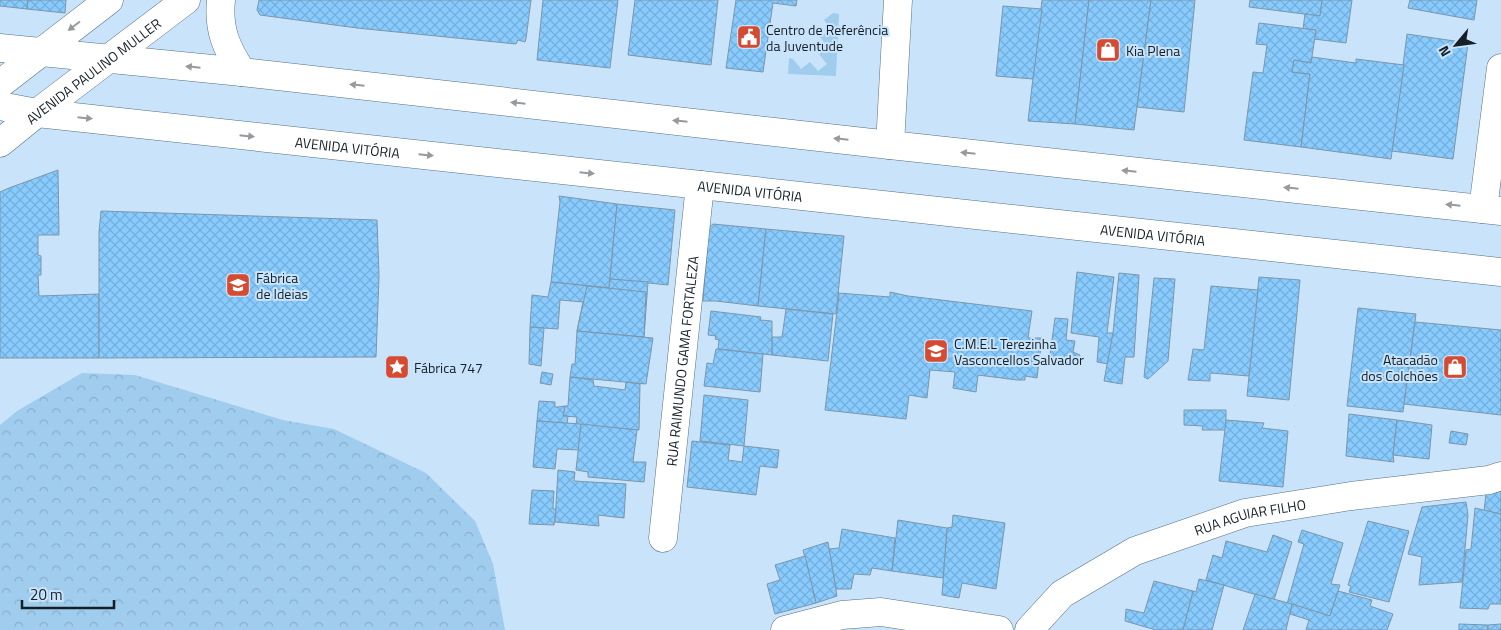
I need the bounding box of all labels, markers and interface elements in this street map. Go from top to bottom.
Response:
street label: AVENIDA PAULINO MULLER [21,12,165,129]
place label: Centro de Referência da Juventude [766,19,888,56]
north arrow [1431,20,1481,70]
one-way arrow [68,21,81,32]
public building icon: Centro de Referência da Juventude [736,24,762,50]
shop icon: Kia Plena [1095,37,1121,63]
place label: Kia Plena [1126,40,1180,61]
text: N [1433,42,1456,61]
one-way arrow [185,63,201,71]
one-way arrow [348,81,364,89]
one-way arrow [510,99,526,107]
one-way arrow [78,114,94,122]
one-way arrow [671,117,687,125]
street label: AVENIDA VITÓRIA [294,131,402,163]
one-way arrow [239,132,255,140]
one-way arrow [833,135,849,143]
one-way arrow [960,149,976,157]
one-way arrow [418,151,434,159]
one-way arrow [1121,167,1137,175]
one-way arrow [580,169,596,177]
street label: AVENIDA VITÓRIA [697,174,804,207]
one-way arrow [1283,184,1299,192]
one-way arrow [1444,201,1460,209]
street label: AVENIDA VITÓRIA [1099,218,1207,250]
street label: RUA RAIMUNDO GAMA FORTALEZA [660,254,703,467]
place label: Fábrica de Ideias [256,267,308,304]
school or university icon: Fábrica de Ideias [225,272,251,298]
place label: C.M.E.L Terezinha Vasconcellos Salvador [954,333,1084,370]
school or university icon: C.M.E.L Terezinha Vasconcellos Salvador [923,338,949,364]
place label: Atacadão dos Colchões [1361,349,1438,386]
place icon: Fábrica 747 [384,354,410,380]
shop icon: Atacadão dos Colchões [1442,354,1468,380]
place label: Fábrica 747 [414,357,483,378]
street label: RUA AGUIAR FILHO [1191,493,1307,540]
scale bar [22,578,115,610]
text: 20 m [30,583,63,606]

